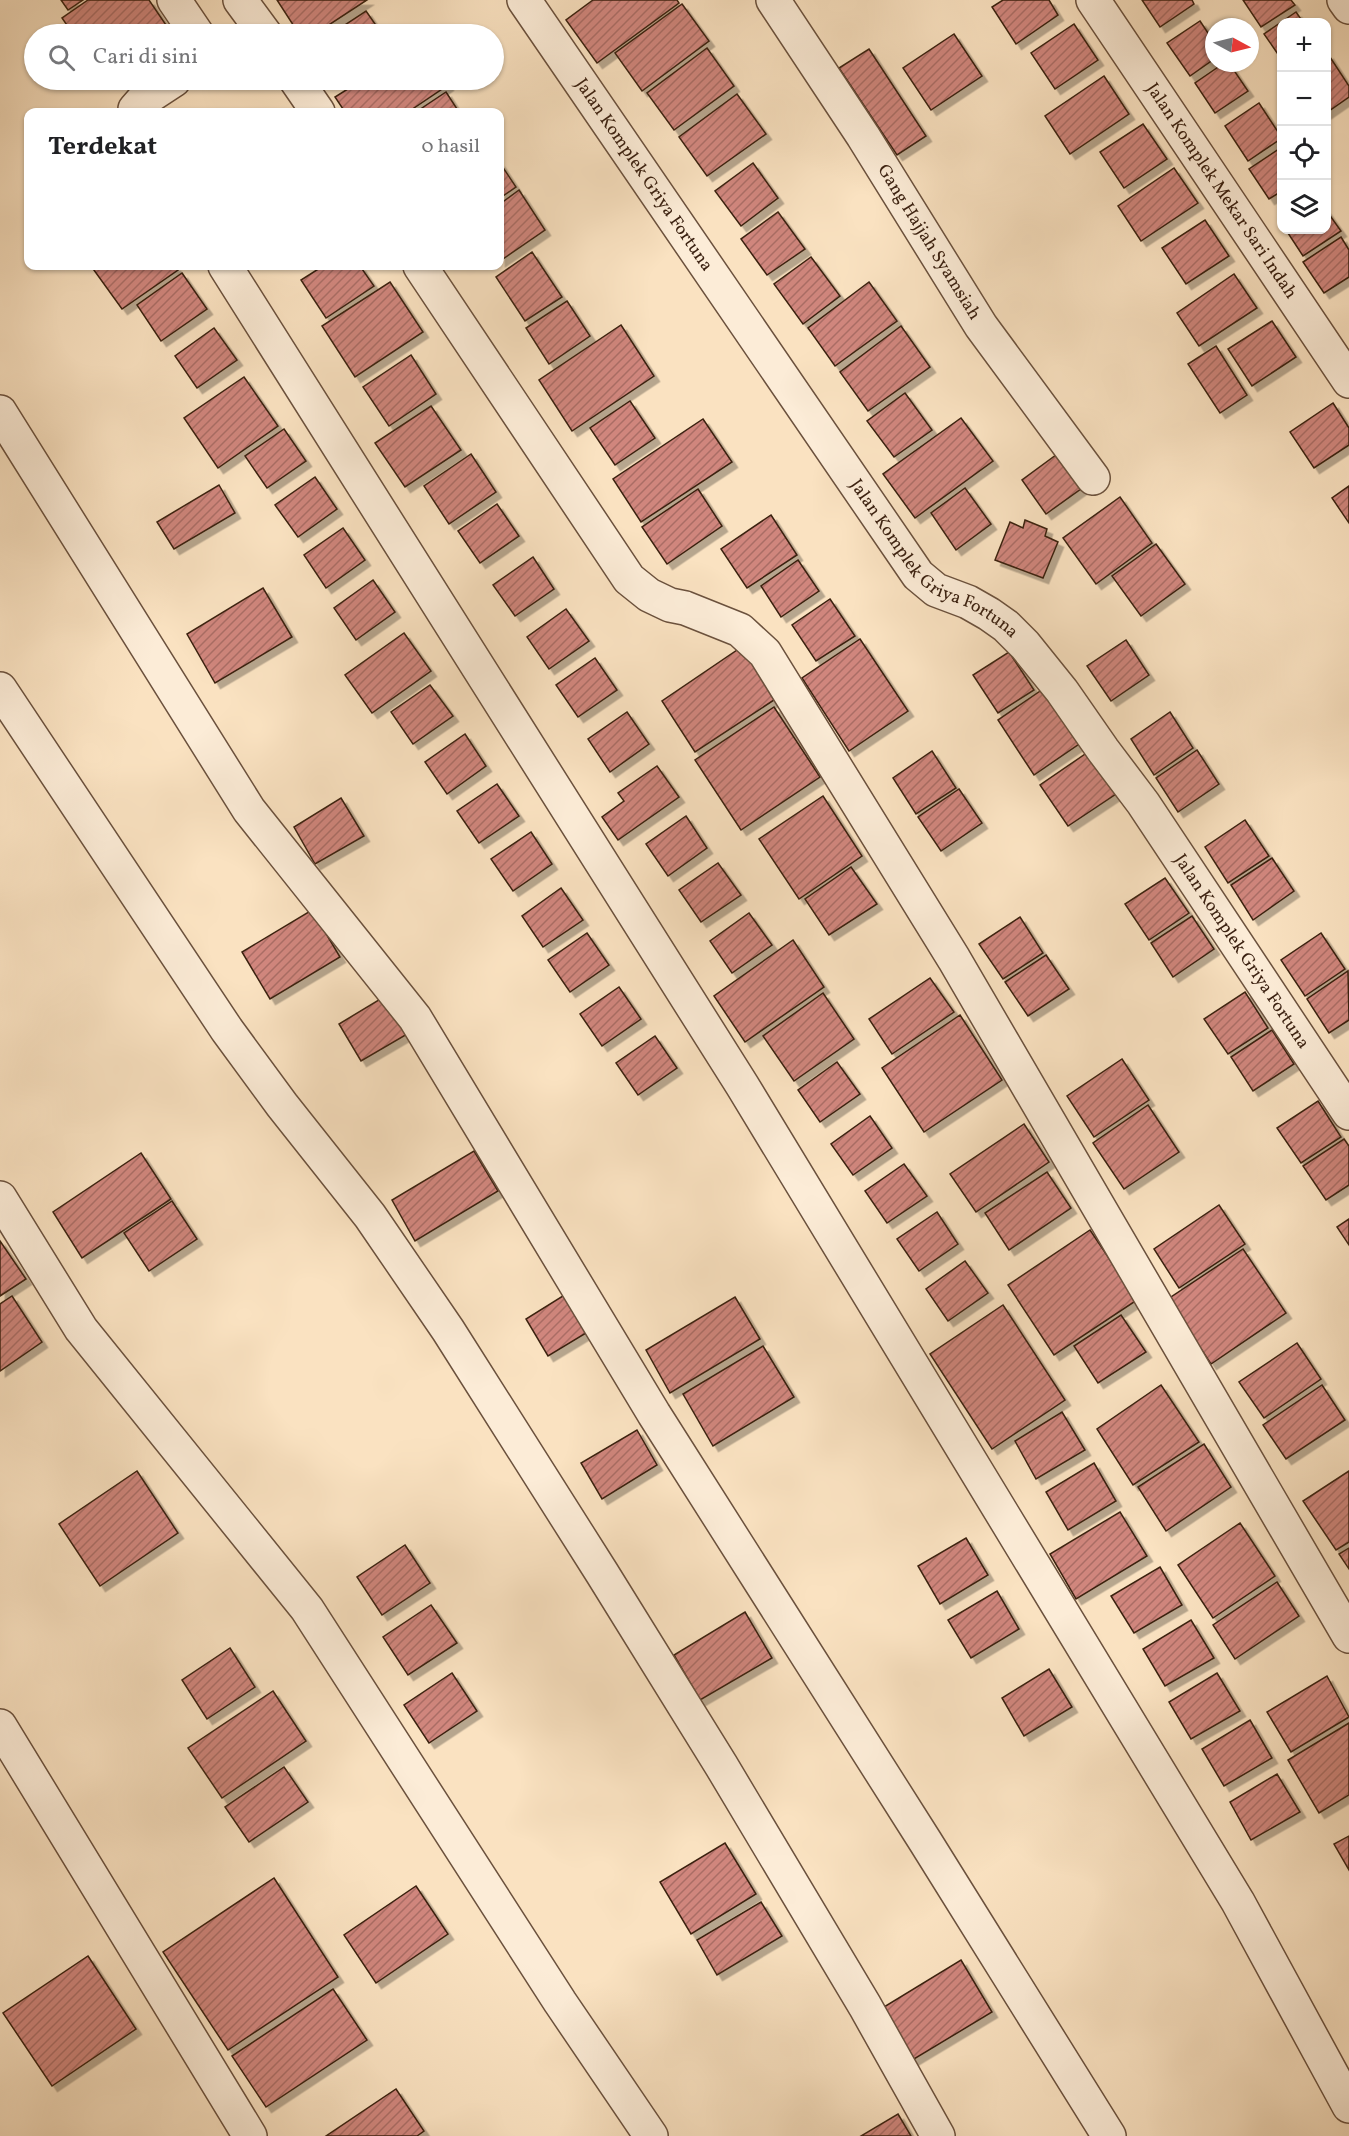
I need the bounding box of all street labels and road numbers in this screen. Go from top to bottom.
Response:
street label: Jalan Komplek Griya Fortuna [569,73,719,276]
street label: Jalan Komplek Mekar Sari Indah [1140,78,1303,304]
street label: Gang Hajjah Syamsiah [871,159,987,325]
street label: Jalan Komplek Griya Fortuna [843,474,1024,644]
street label: Jalan Komplek Griya Fortuna [1168,849,1315,1054]

